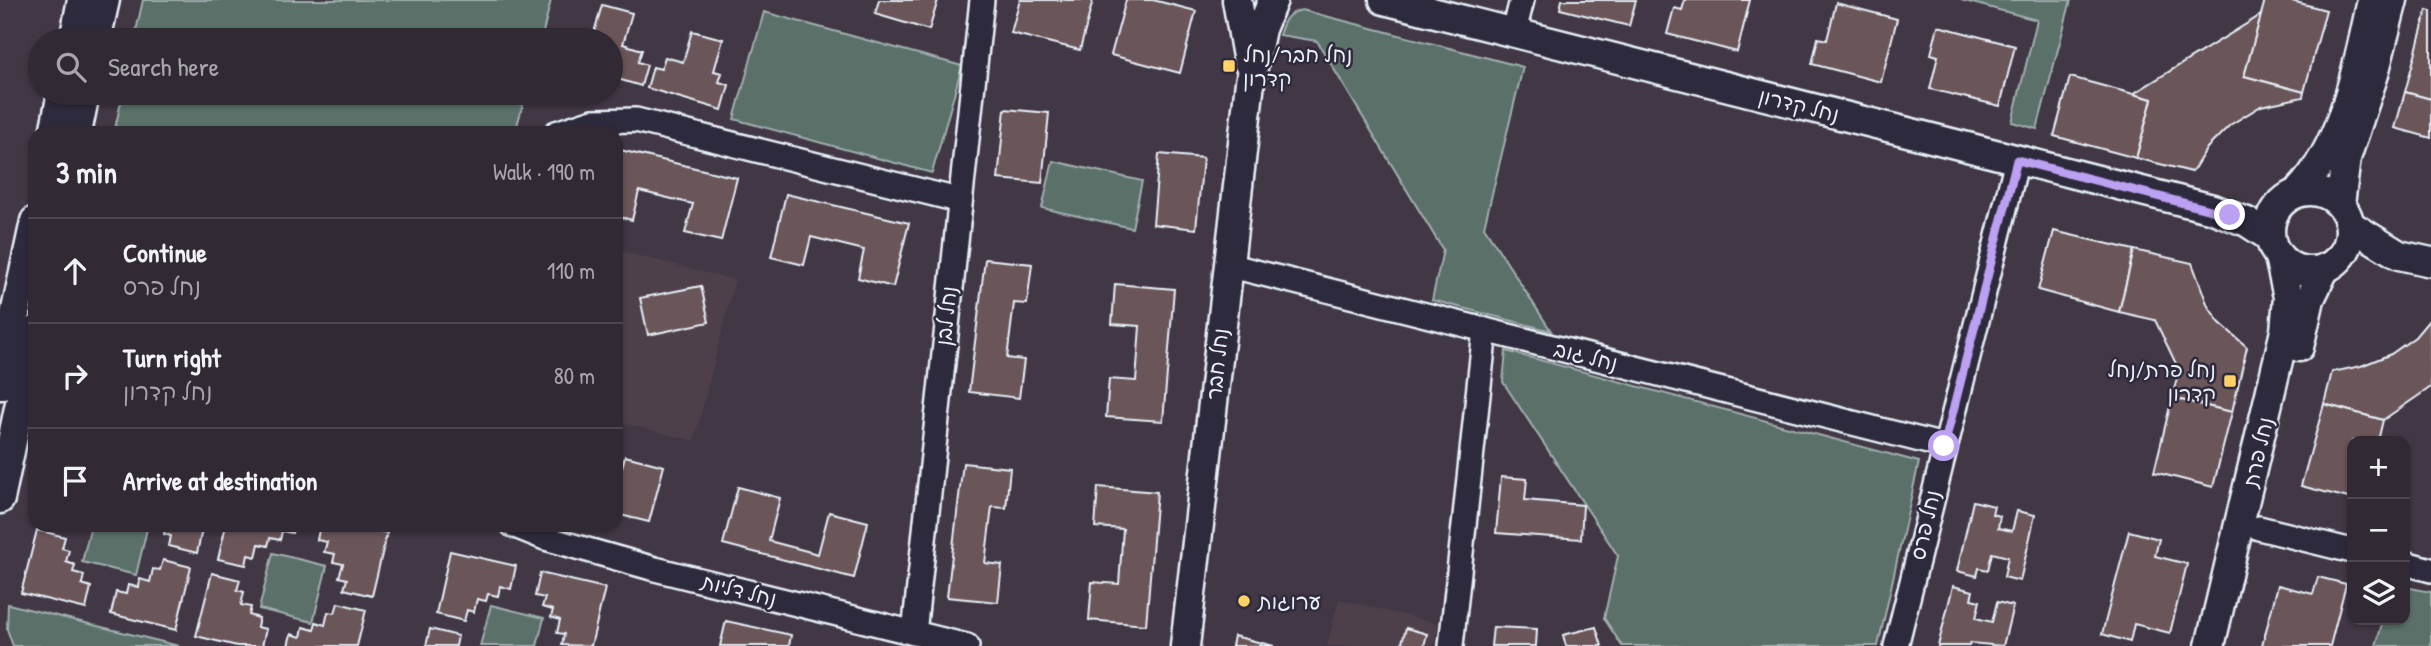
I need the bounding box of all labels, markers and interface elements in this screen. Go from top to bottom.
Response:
search box [28,28,623,105]
place label: נחל חבר/נחל קדרון [1243,40,1352,93]
icon: search [52,48,90,86]
text: Search here [108,49,219,84]
marker: נחל חבר/נחל קדרון [1221,58,1237,74]
street label: נחל קדרון [1756,81,1842,129]
text: 3 min [56,152,117,192]
text: Walk · 190 m [493,156,595,187]
route end [2214,199,2245,230]
text: Continue [123,235,207,270]
icon: ahead [56,252,94,290]
text: 110 m [547,255,595,286]
text: נחל פרס [123,271,201,302]
street label: נחל לבן [928,285,964,347]
street label: נחל חבר [1199,327,1235,401]
street label: נחל גוב [1551,334,1621,378]
text: Turn right [123,340,221,375]
place label: נחל פרת/נחל קדרון [2107,355,2216,408]
icon: right [56,357,94,395]
text: 80 m [554,360,595,391]
marker: נחל פרת/נחל קדרון [2222,373,2238,389]
text: נחל קדרון [123,376,213,407]
street label: נחל פרת [2236,414,2280,491]
route start [1928,430,1959,461]
map controls [2347,436,2410,625]
button: + [2347,436,2410,499]
icon: arrive [56,462,94,500]
text: Arrive at destination [123,463,318,498]
street label: נחל פרס [1903,487,1947,563]
button: − [2347,499,2410,562]
button: layers [2347,562,2410,625]
street label: נחל דליות [696,566,780,613]
place label: ערוגות [1256,587,1321,616]
marker: ערוגות [1236,593,1252,609]

